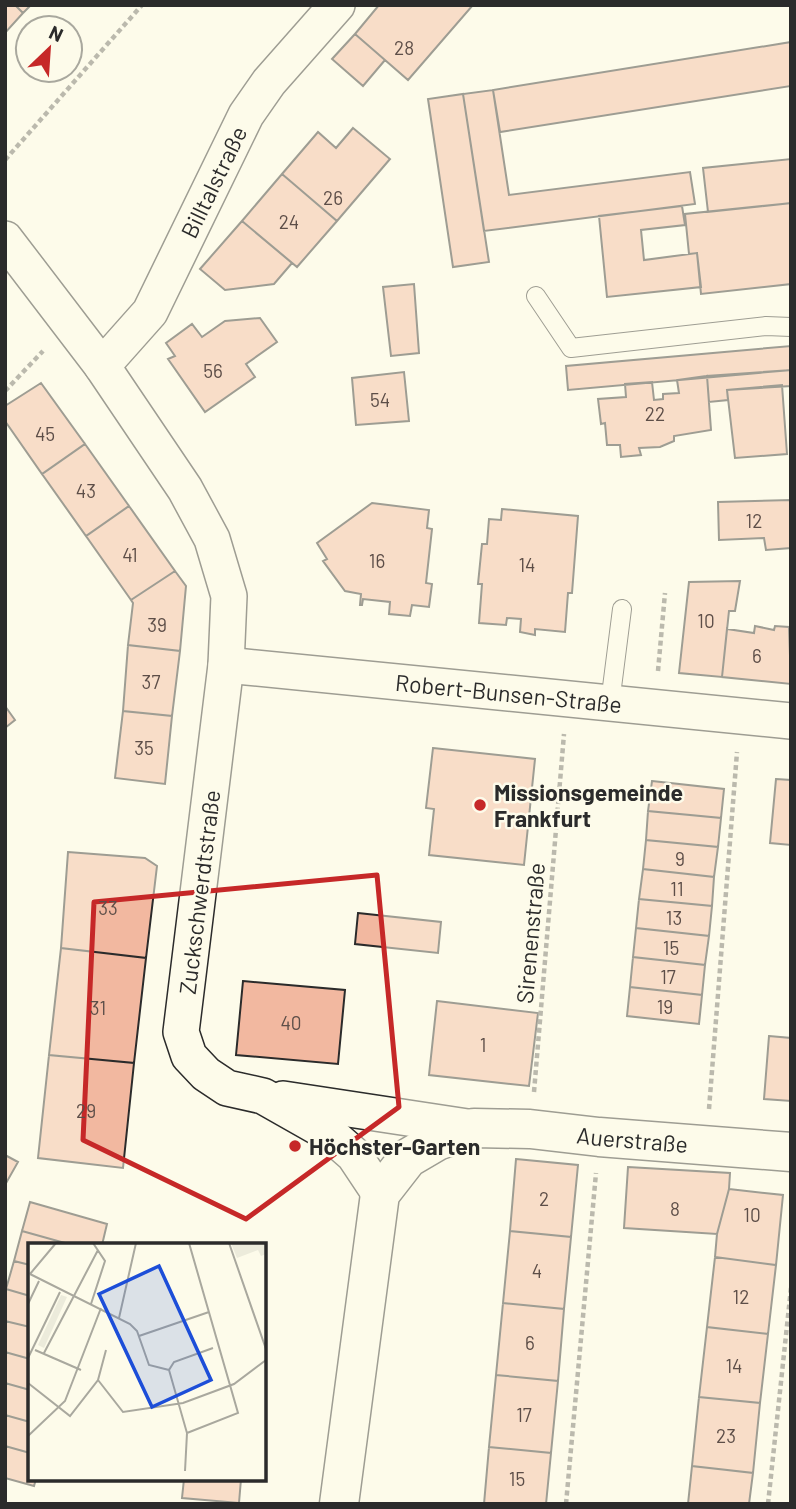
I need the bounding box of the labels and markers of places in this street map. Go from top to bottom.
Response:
place label: Missionsgemeinde Frankfurt [494,778,683,832]
marker: Missionsgemeinde Frankfurt [472,797,488,813]
place label: Höchster-Garten [309,1132,480,1160]
marker: Höchster-Garten [287,1138,303,1154]

